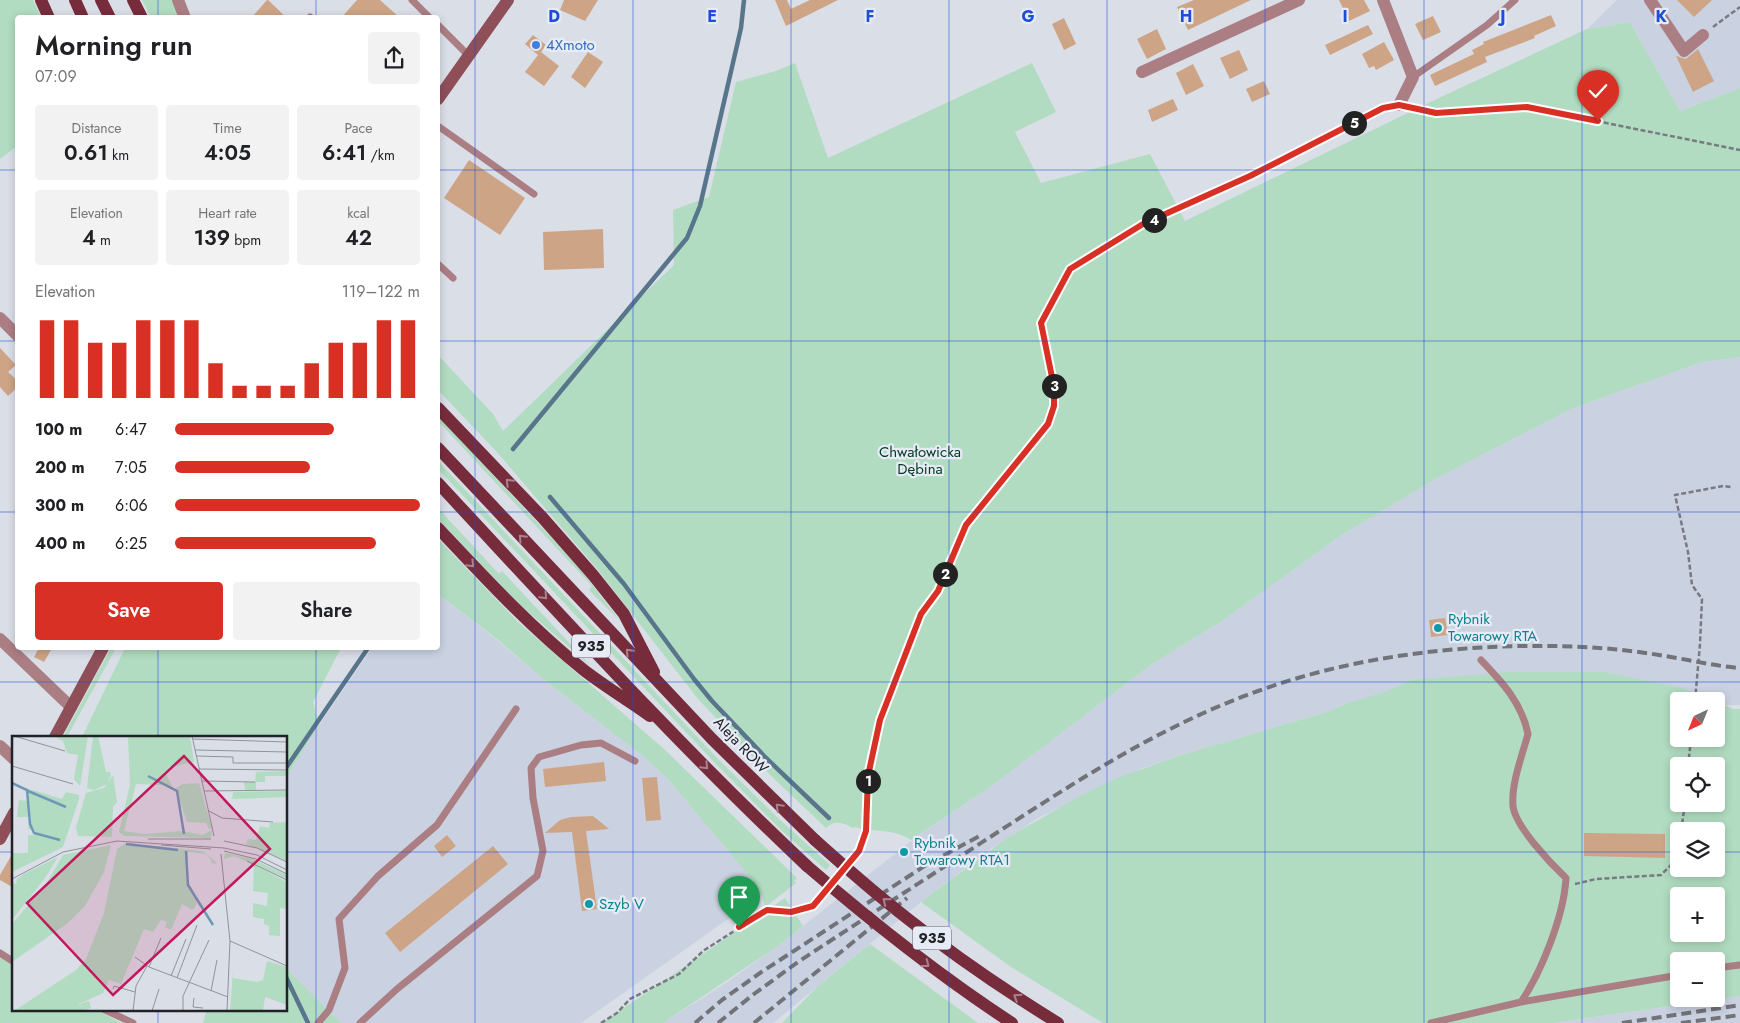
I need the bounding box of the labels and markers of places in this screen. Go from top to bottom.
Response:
place label: 4Xmoto [546,34,595,56]
marker: 4Xmoto [530,39,542,51]
pin [1577,70,1619,121]
pin: 5 [1342,110,1366,136]
pin: 4 [1142,208,1166,232]
pin: 3 [1042,374,1066,398]
pin: 2 [932,562,958,586]
place label: Rybnik Towarowy RTA [1448,608,1537,647]
marker: Rybnik Towarowy RTA [1432,622,1444,634]
pin: 1 [856,768,880,794]
place label: Rybnik Towarowy RTA1 [914,832,1010,871]
marker: Rybnik Towarowy RTA1 [898,846,910,858]
pin [718,876,760,927]
place label: Szyb V [599,893,644,915]
marker: Szyb V [583,898,595,910]

